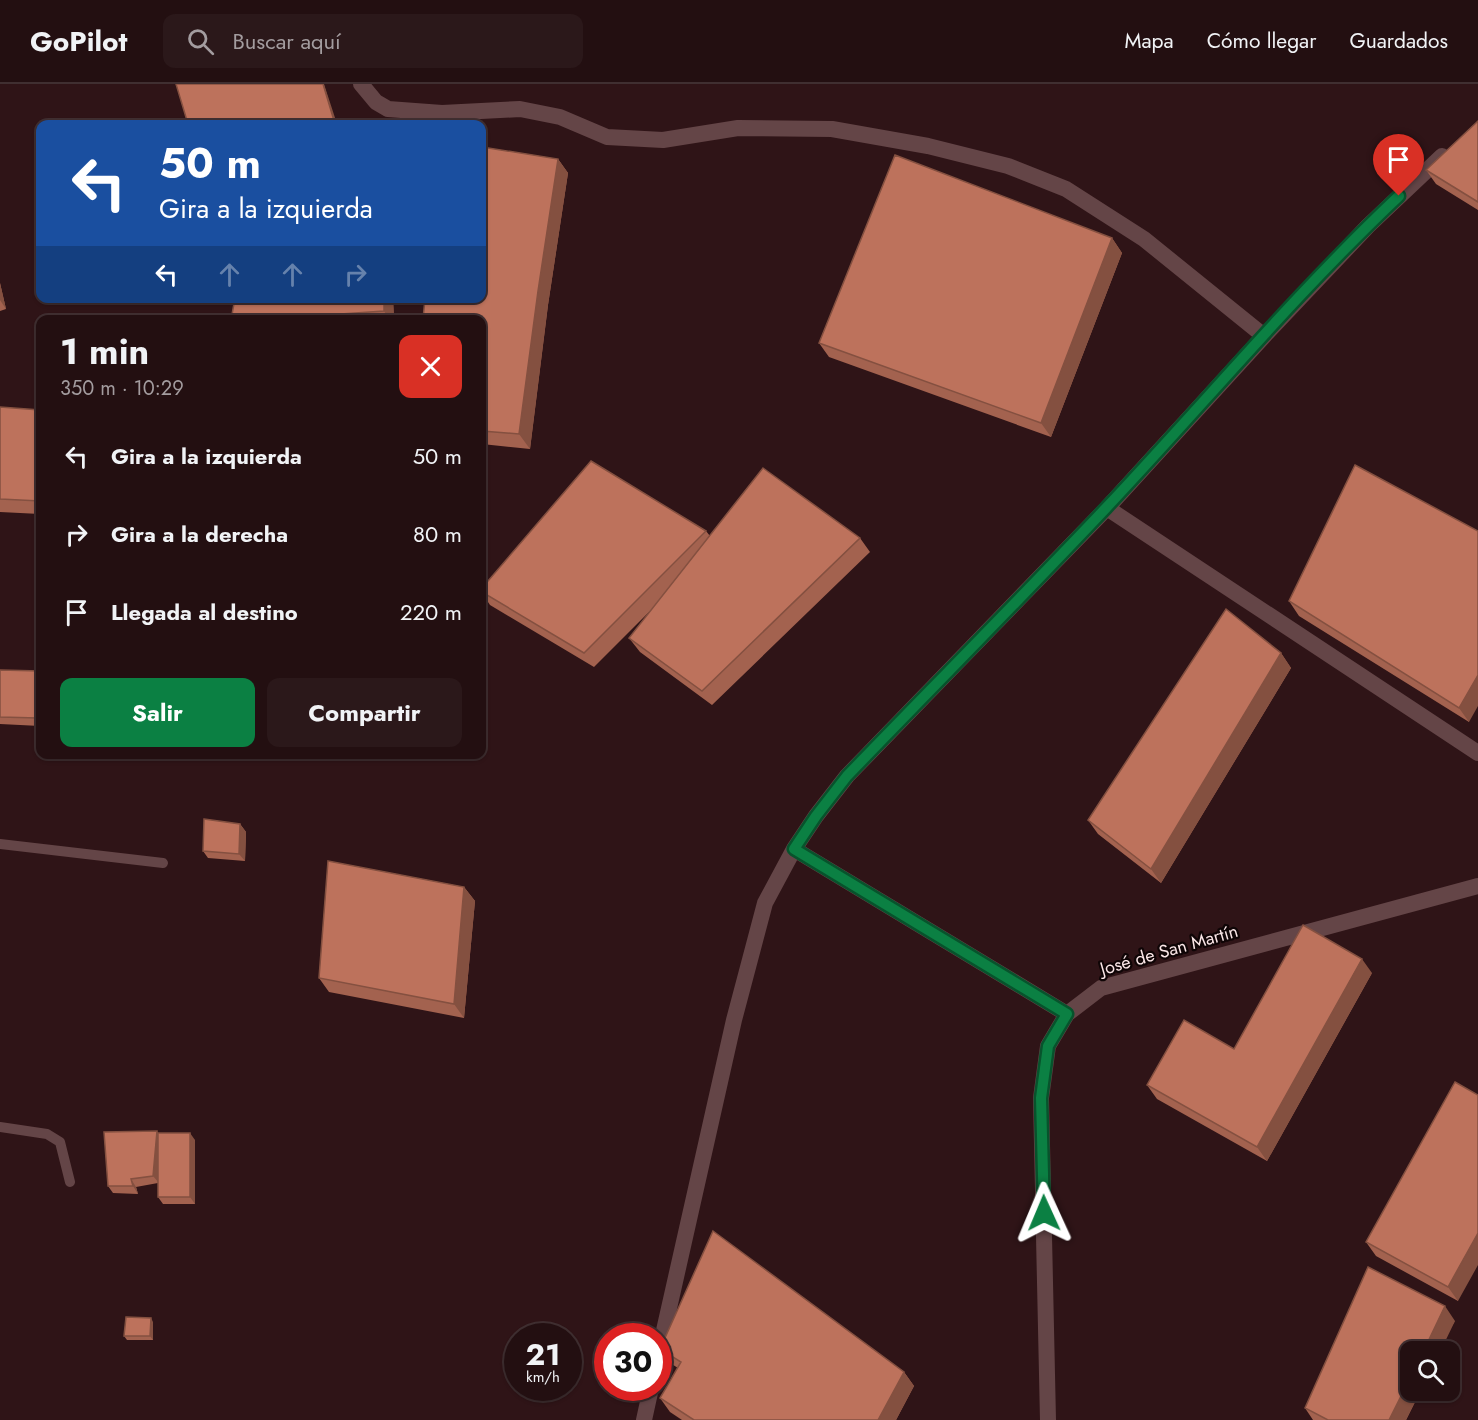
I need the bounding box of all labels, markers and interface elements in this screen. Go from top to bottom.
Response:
search box [163,14,583,68]
text: GoPilot [30,21,127,62]
icon: search [184,25,217,58]
text: Buscar aquí [232,25,341,57]
text: Mapa [1124,26,1174,56]
text: Cómo llegar [1207,26,1316,56]
text: Guardados [1349,26,1448,56]
text: 50 m [159,133,261,194]
pin [1373,134,1424,196]
icon: arrive [1382,143,1415,176]
icon: left [60,144,138,222]
text: Gira a la izquierda [159,189,373,228]
icon: left [150,258,183,291]
icon: ahead [213,258,246,291]
icon: ahead [276,258,309,291]
icon: right [339,258,372,291]
text: 1 min [60,325,149,377]
button: close [399,335,462,398]
text: 350 m · 10:29 [60,374,184,403]
icon: left [60,440,93,473]
text: Gira a la izquierda [111,440,302,472]
text: 50 m [413,440,462,472]
icon: right [60,518,93,551]
text: Gira a la derecha [111,518,288,550]
text: 80 m [413,518,462,550]
icon: arrive [60,596,93,629]
text: Llegada al destino [111,596,298,628]
text: 220 m [400,596,462,628]
button: Salir [60,678,255,747]
button: Compartir [267,678,462,747]
street label: José de San Martín [1095,918,1241,983]
position arrow [1012,1181,1076,1245]
speed limit sign: 30 [594,1323,672,1401]
text: 21 [526,1333,560,1376]
map controls [1400,1341,1460,1401]
button: search [1400,1341,1460,1401]
text: km/h [526,1366,560,1388]

